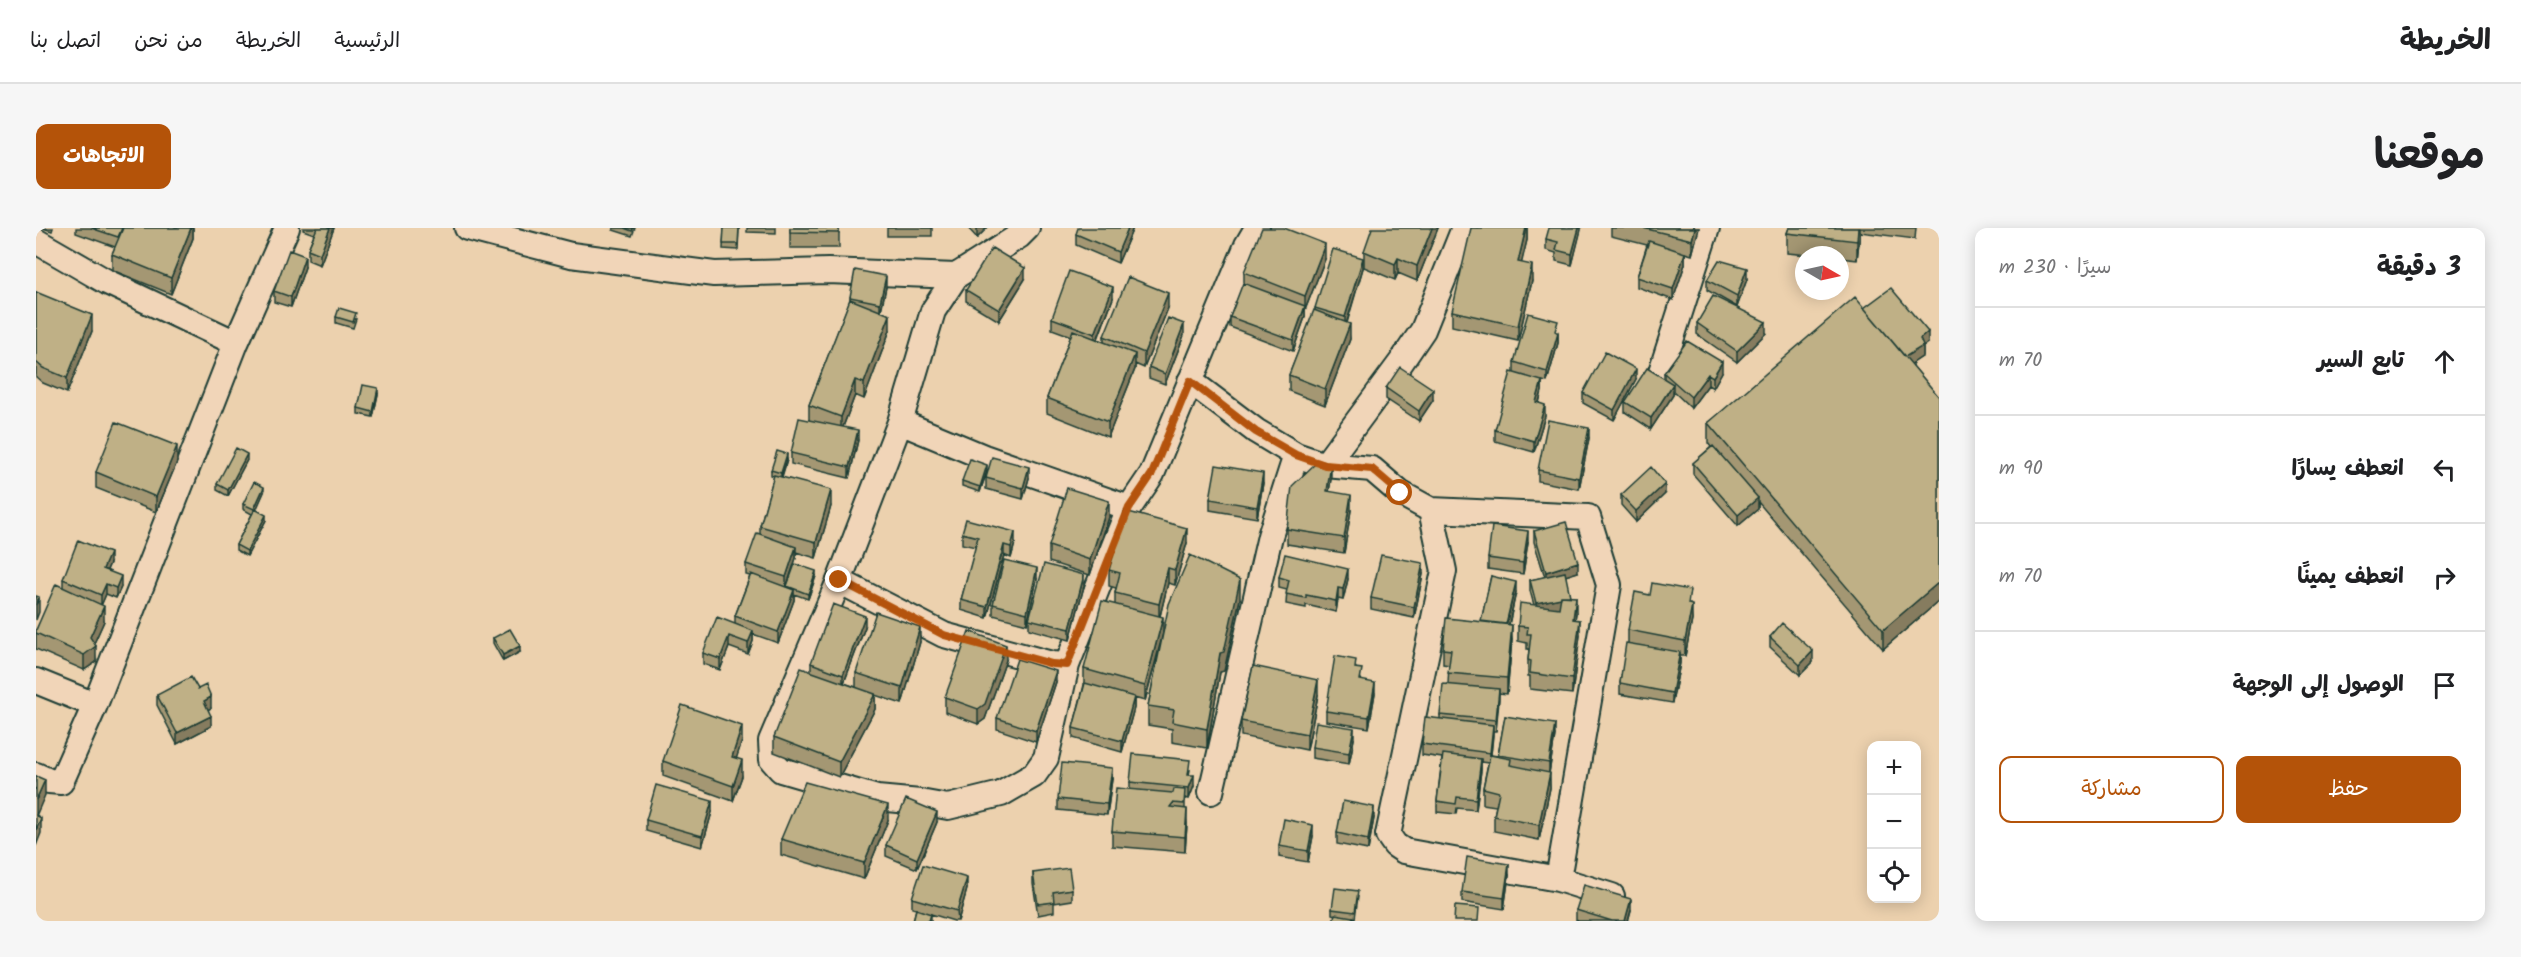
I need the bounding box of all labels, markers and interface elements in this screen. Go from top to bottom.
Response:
text: الخريطة [2400,19,2491,64]
text: اتصل بنا [30,25,101,58]
text: من نحن [134,25,203,58]
text: الخريطة [236,25,301,58]
text: الرئيسية [334,25,400,58]
text: موقعنا [2374,123,2485,190]
button: الاتجاهات [36,124,171,189]
north arrow [1795,246,1849,300]
text: 3 دقيقة [2377,247,2461,289]
text: سيرًا · 230 m [1999,252,2112,284]
text: تابع السير [2317,344,2404,379]
text: 70 m [1999,345,2042,377]
icon: ahead [2428,345,2461,378]
text: انعطف يسارًا [2292,452,2404,487]
text: 90 m [1999,453,2043,485]
icon: left [2428,453,2461,486]
route start [1386,479,1412,505]
text: انعطف يمينًا [2297,560,2404,595]
text: 70 m [1999,561,2042,593]
icon: right [2428,561,2461,594]
route end [825,566,851,592]
text: الوصول إلى الوجهة [2232,668,2404,703]
icon: arrive [2428,669,2461,702]
map controls [1867,741,1921,903]
button: + [1867,741,1921,795]
button: مشاركة [1999,756,2224,823]
button: حفظ [2236,756,2461,823]
button: − [1867,795,1921,849]
button: locate [1867,849,1921,903]

